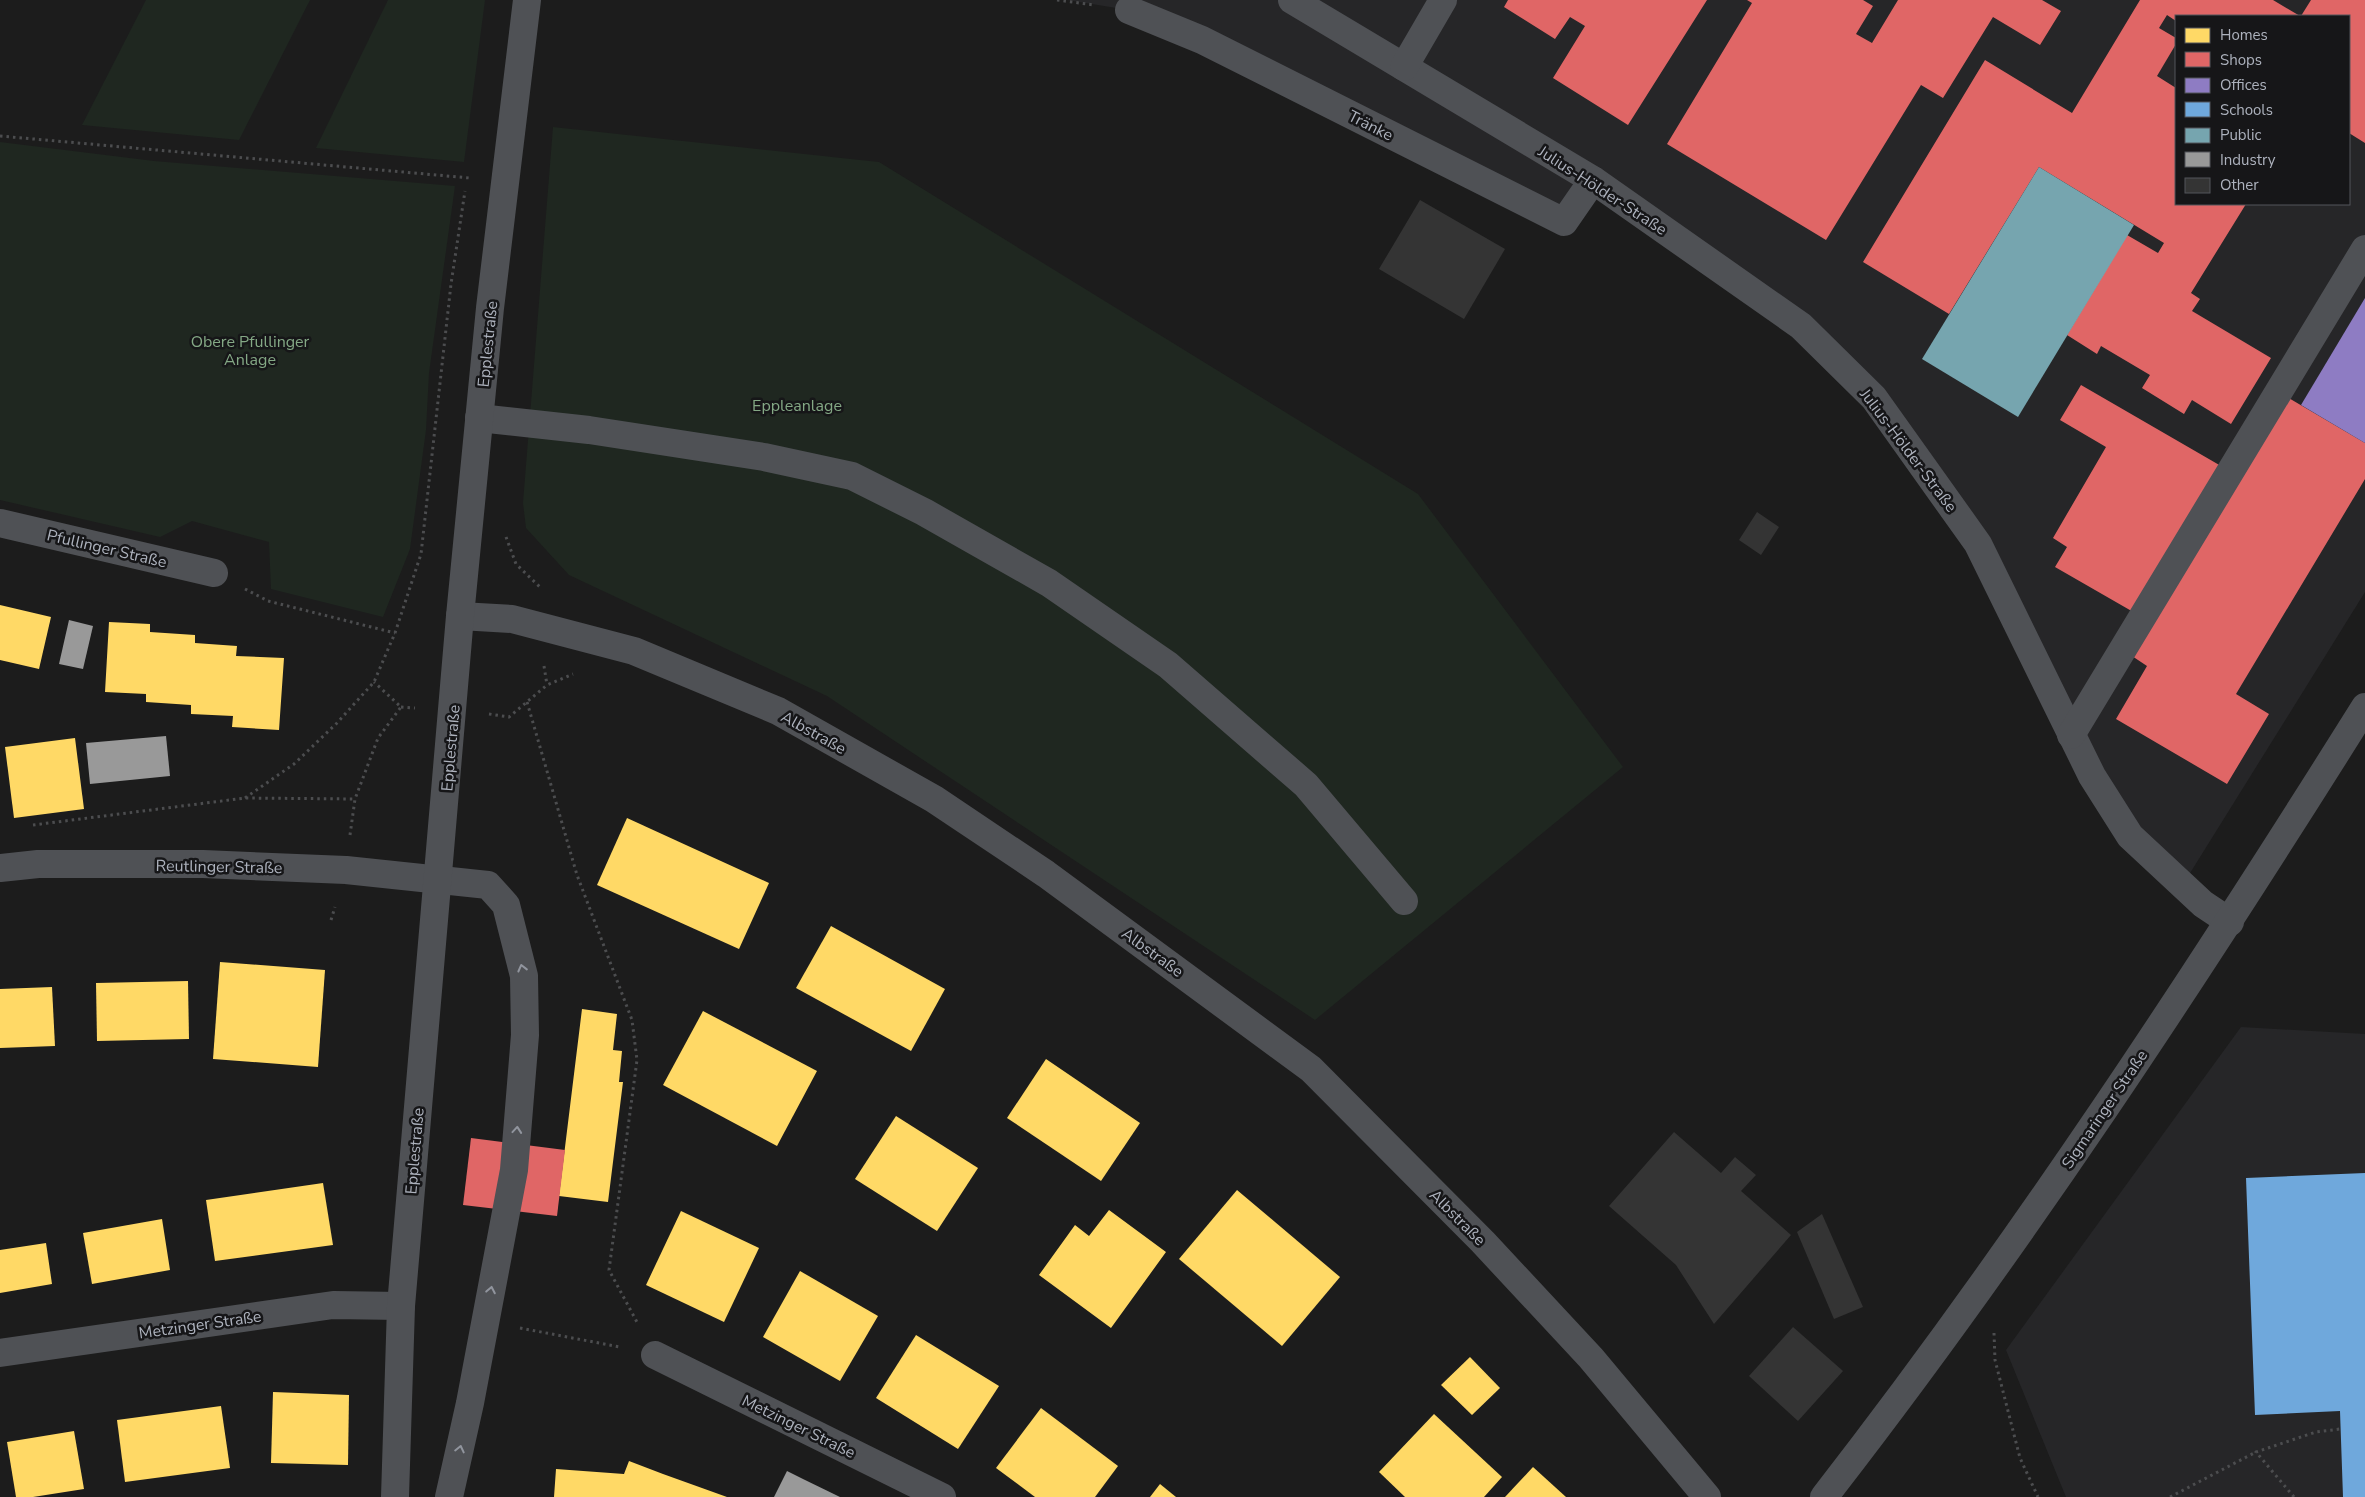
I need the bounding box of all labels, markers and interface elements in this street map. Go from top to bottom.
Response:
legend [2175,15,2350,205]
text: Homes [2220,25,2268,45]
text: Shops [2220,50,2262,70]
text: Offices [2220,75,2267,95]
text: Schools [2220,100,2273,120]
street label: Tränke [1344,105,1397,147]
text: Public [2220,125,2261,145]
street label: Julius-Hölder-Straße [1533,140,1671,241]
text: Industry [2220,150,2276,170]
text: Other [2220,175,2259,195]
street label: Epplestraße [473,300,503,388]
park label: Obere Pfullinger Anlage [191,331,310,371]
street label: Julius-Hölder-Straße [1854,384,1962,517]
park label: Eppleanlage [752,395,842,417]
street label: Pfullinger Straße [45,524,169,573]
street label: Epplestraße [436,704,466,792]
street label: Albstraße [777,706,850,760]
street label: Reutlinger Straße [155,855,283,879]
street label: Albstraße [1117,923,1188,983]
one-way arrow [517,963,528,972]
street label: Sigmaringer Straße [2057,1046,2153,1173]
street label: Epplestraße [400,1107,430,1195]
one-way arrow [511,1125,522,1133]
street label: Albstraße [1424,1185,1490,1251]
one-way arrow [485,1286,496,1294]
street label: Metzinger Straße [137,1305,263,1344]
street label: Metzinger Straße [738,1390,859,1464]
one-way arrow [454,1445,464,1454]

